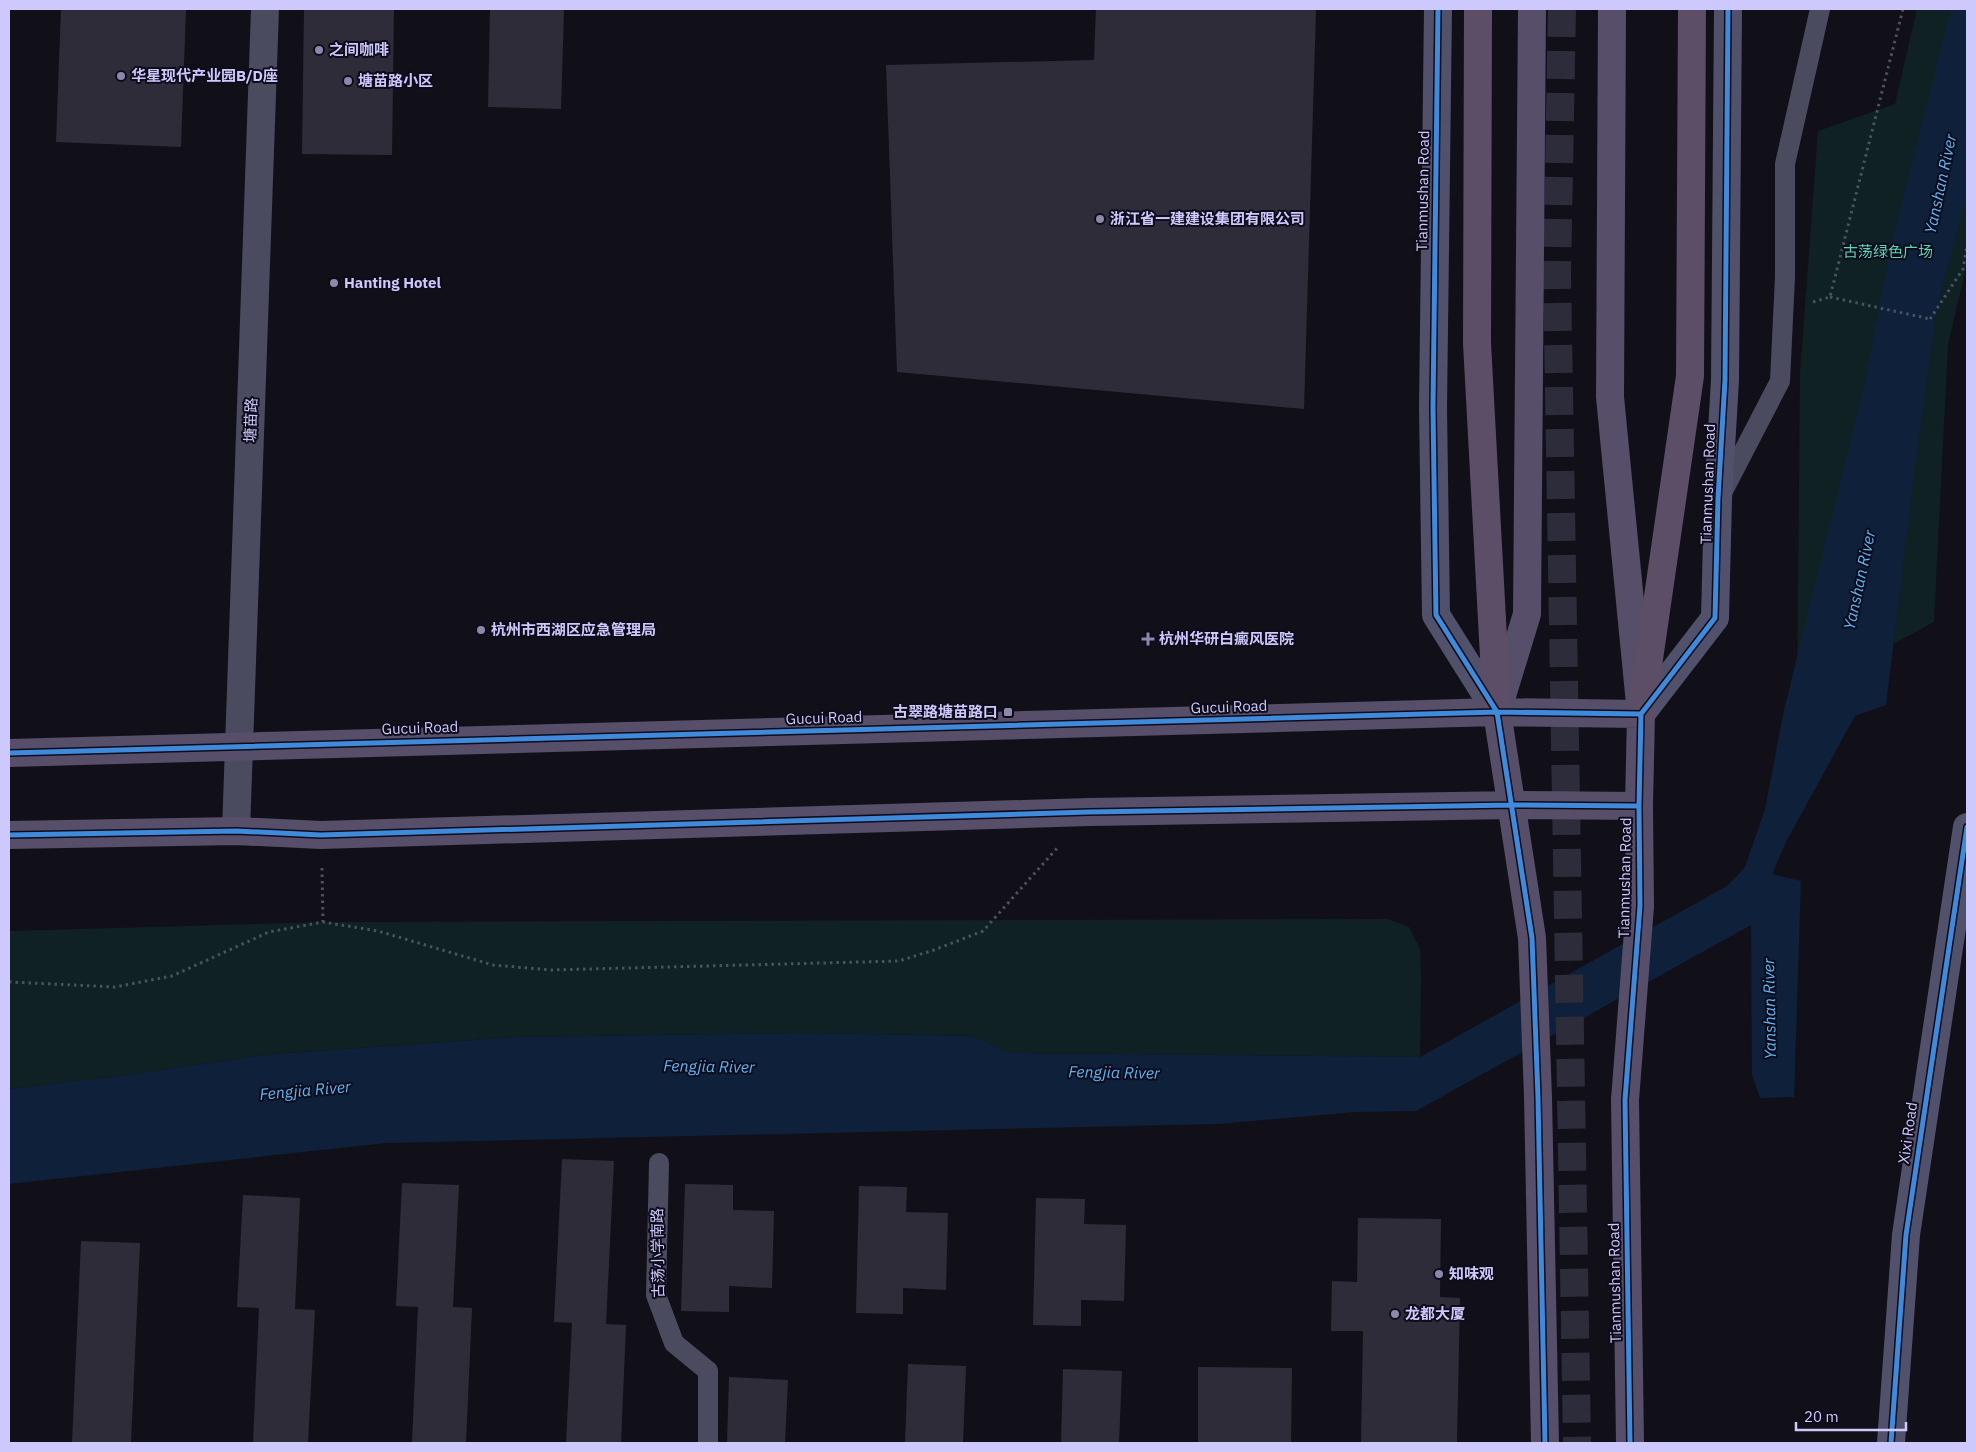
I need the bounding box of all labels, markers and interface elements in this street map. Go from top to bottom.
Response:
place label: 之间咖啡 [329,40,389,59]
marker: 之间咖啡 [313,44,325,56]
place label: 华星现代产业园B/D座 [131,66,278,85]
marker: 华星现代产业园B/D座 [115,70,127,82]
place label: 塘苗路小区 [358,71,433,90]
marker: 塘苗路小区 [342,75,354,87]
street label: Tianmushan Road [1412,130,1433,252]
water label: Yanshan River [1920,131,1961,236]
place label: 浙江省一建建设集团有限公司 [1110,209,1305,228]
marker: 浙江省一建建设集团有限公司 [1094,213,1106,225]
park label: 古荡绿色广场 [1843,242,1933,261]
place label: Hanting Hotel [344,273,441,292]
marker: Hanting Hotel [328,277,340,289]
street label: 塘苗路 [240,397,261,443]
street label: Tianmushan Road [1696,423,1719,545]
water label: Yanshan River [1839,527,1880,632]
place label: 杭州市西湖区应急管理局 [491,620,656,639]
marker: 杭州市西湖区应急管理局 [475,624,487,636]
place label: 杭州华研白癜风医院 [1159,629,1294,648]
marker: 杭州华研白癜风医院 [1141,632,1155,646]
street label: Gucui Road [1190,696,1268,717]
place label: 古翠路塘苗路口 [893,702,998,721]
marker: 古翠路塘苗路口 [1002,706,1014,718]
street label: Gucui Road [785,707,863,728]
street label: Gucui Road [381,717,459,738]
street label: Tianmushan Road [1614,817,1635,939]
water label: Yanshan River [1758,957,1780,1060]
water label: Fengjia River [663,1055,756,1077]
water label: Fengjia River [1068,1061,1161,1083]
water label: Fengjia River [259,1076,353,1104]
street label: Xixi Road [1894,1101,1921,1165]
street label: 古荡小学南路 [647,1208,668,1298]
street label: Tianmushan Road [1604,1222,1625,1344]
place label: 知味观 [1449,1264,1494,1283]
marker: 知味观 [1433,1268,1445,1280]
place label: 龙都大厦 [1405,1304,1465,1323]
marker: 龙都大厦 [1389,1308,1401,1320]
scale bar [1796,1400,1906,1432]
text: 20 m [1804,1407,1839,1426]

